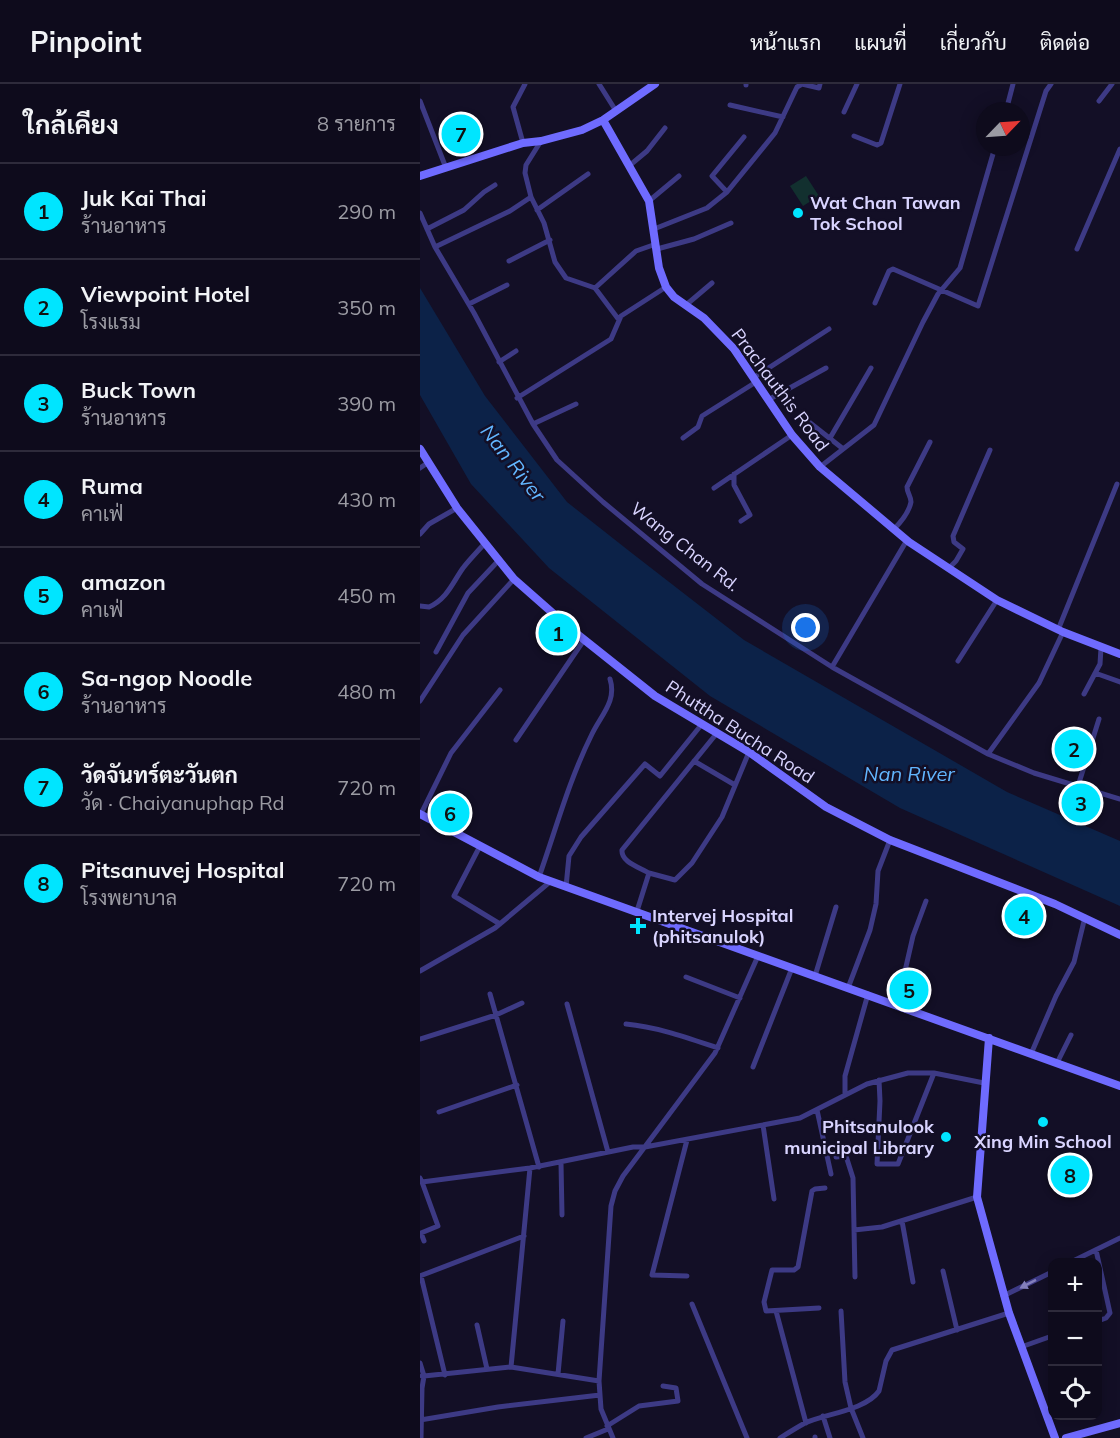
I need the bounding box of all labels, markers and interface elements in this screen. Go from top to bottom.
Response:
text: Pinpoint [30,24,142,59]
text: หน้าแรก [750,29,821,55]
text: แผนที่ [854,29,907,55]
text: เกี่ยวกับ [940,29,1007,55]
text: ติดต่อ [1040,29,1090,55]
north arrow [976,102,1030,156]
text: ใกล้เคียง [24,108,119,141]
text: 8 รายการ [317,111,396,136]
pin: 7 [442,112,480,156]
text: Juk Kai Thai [81,184,207,212]
place label: Wat Chan Tawan Tok School [810,191,961,235]
text: 1 [38,199,50,224]
text: 290 m [337,199,396,224]
marker: Wat Chan Tawan Tok School [791,206,805,220]
text: ร้านอาหาร [81,213,167,238]
text: Viewpoint Hotel [81,280,250,308]
text: 2 [38,295,50,320]
text: 350 m [337,295,396,320]
text: โรงแรม [81,309,141,334]
street label: Prachauthis Road [727,324,834,456]
text: Buck Town [81,376,196,404]
text: 3 [38,391,50,416]
text: 390 m [337,391,396,416]
text: ร้านอาหาร [81,405,167,430]
water label: Nan River [476,419,552,507]
text: Ruma [81,472,143,500]
text: 4 [38,487,50,512]
text: 430 m [337,487,396,512]
street label: Wang Chan Rd. [626,497,744,596]
text: คาเฟ่ [81,501,123,526]
text: amazon [81,568,166,596]
text: 5 [38,583,50,608]
text: 450 m [337,583,396,608]
text: คาเฟ่ [81,597,123,622]
pin: 1 [538,610,578,656]
your location [791,613,820,642]
text: Sa-ngop Noodle [81,664,252,692]
street label: Phuttha Bucha Road [662,675,819,788]
text: 6 [38,679,50,704]
text: 480 m [337,679,396,704]
text: ร้านอาหาร [81,693,167,718]
pin: 2 [1054,726,1094,772]
text: วัดจันทร์ตะวันตก [81,761,238,789]
water label: Nan River [863,761,955,786]
text: 7 [38,775,50,800]
text: 720 m [337,775,396,800]
pin: 3 [1062,780,1100,826]
text: วัด · Chaiyanuphap Rd [81,790,285,815]
pin: 6 [430,790,470,836]
text: Pitsanuvej Hospital [81,856,285,884]
text: 8 [38,871,50,896]
text: 720 m [337,871,396,896]
text: โรงพยาบาล [81,885,177,910]
pin: 4 [1004,894,1044,938]
place label: Intervej Hospital (phitsanulok) [652,904,793,948]
marker: Intervej Hospital (phitsanulok) [629,917,647,935]
pin: 5 [890,968,928,1012]
place label: Phitsanulook municipal Library [784,1115,935,1159]
marker: Xing Min School [1036,1115,1050,1129]
marker: Phitsanulook municipal Library [939,1130,953,1144]
place label: Xing Min School [973,1130,1112,1153]
pin: 8 [1050,1152,1090,1198]
map controls [1048,1258,1102,1420]
button: + [1048,1258,1102,1312]
one-way arrow [1019,1279,1036,1289]
button: − [1048,1312,1102,1366]
button: locate [1048,1366,1102,1420]

